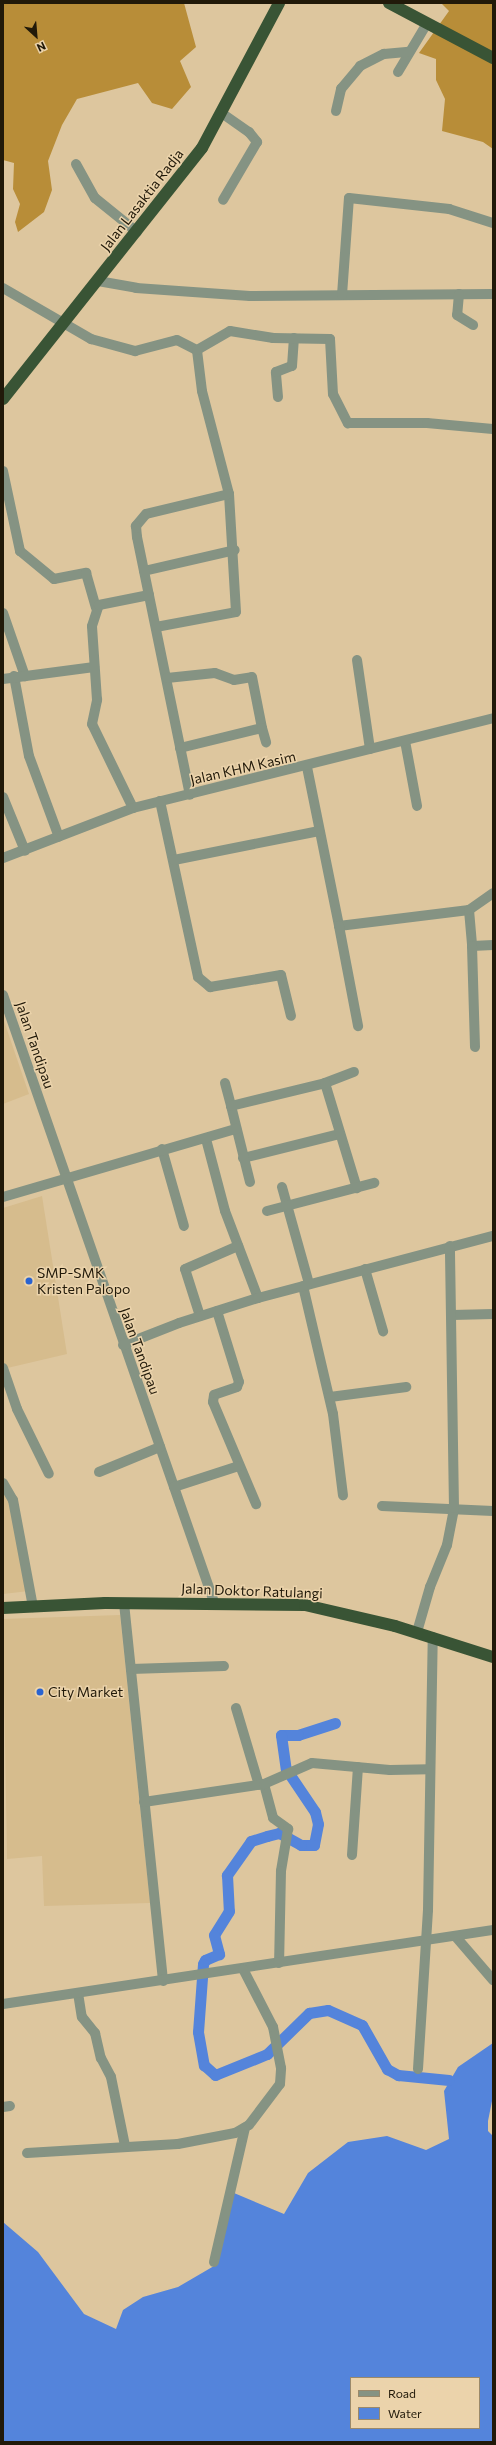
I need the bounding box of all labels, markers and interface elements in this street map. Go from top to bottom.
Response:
north arrow [16,16,56,56]
text: N [35,40,48,55]
street label: Jalan Lasaktia Radja [97,146,187,254]
street label: Jalan KHM Kasim [189,748,297,788]
street label: Jalan Tandipau [12,999,58,1091]
place label: SMP-SMK Kristen Palopo [37,1265,130,1298]
marker: SMP-SMK Kristen Palopo [24,1276,34,1286]
street label: Jalan Tandipau [117,1305,163,1397]
street label: Jalan Doktor Ratulangi [181,1580,323,1602]
place label: City Market [48,1684,123,1700]
marker: City Market [35,1687,45,1697]
legend [350,2377,480,2429]
text: Road [388,2386,416,2400]
text: Water [388,2406,422,2420]

